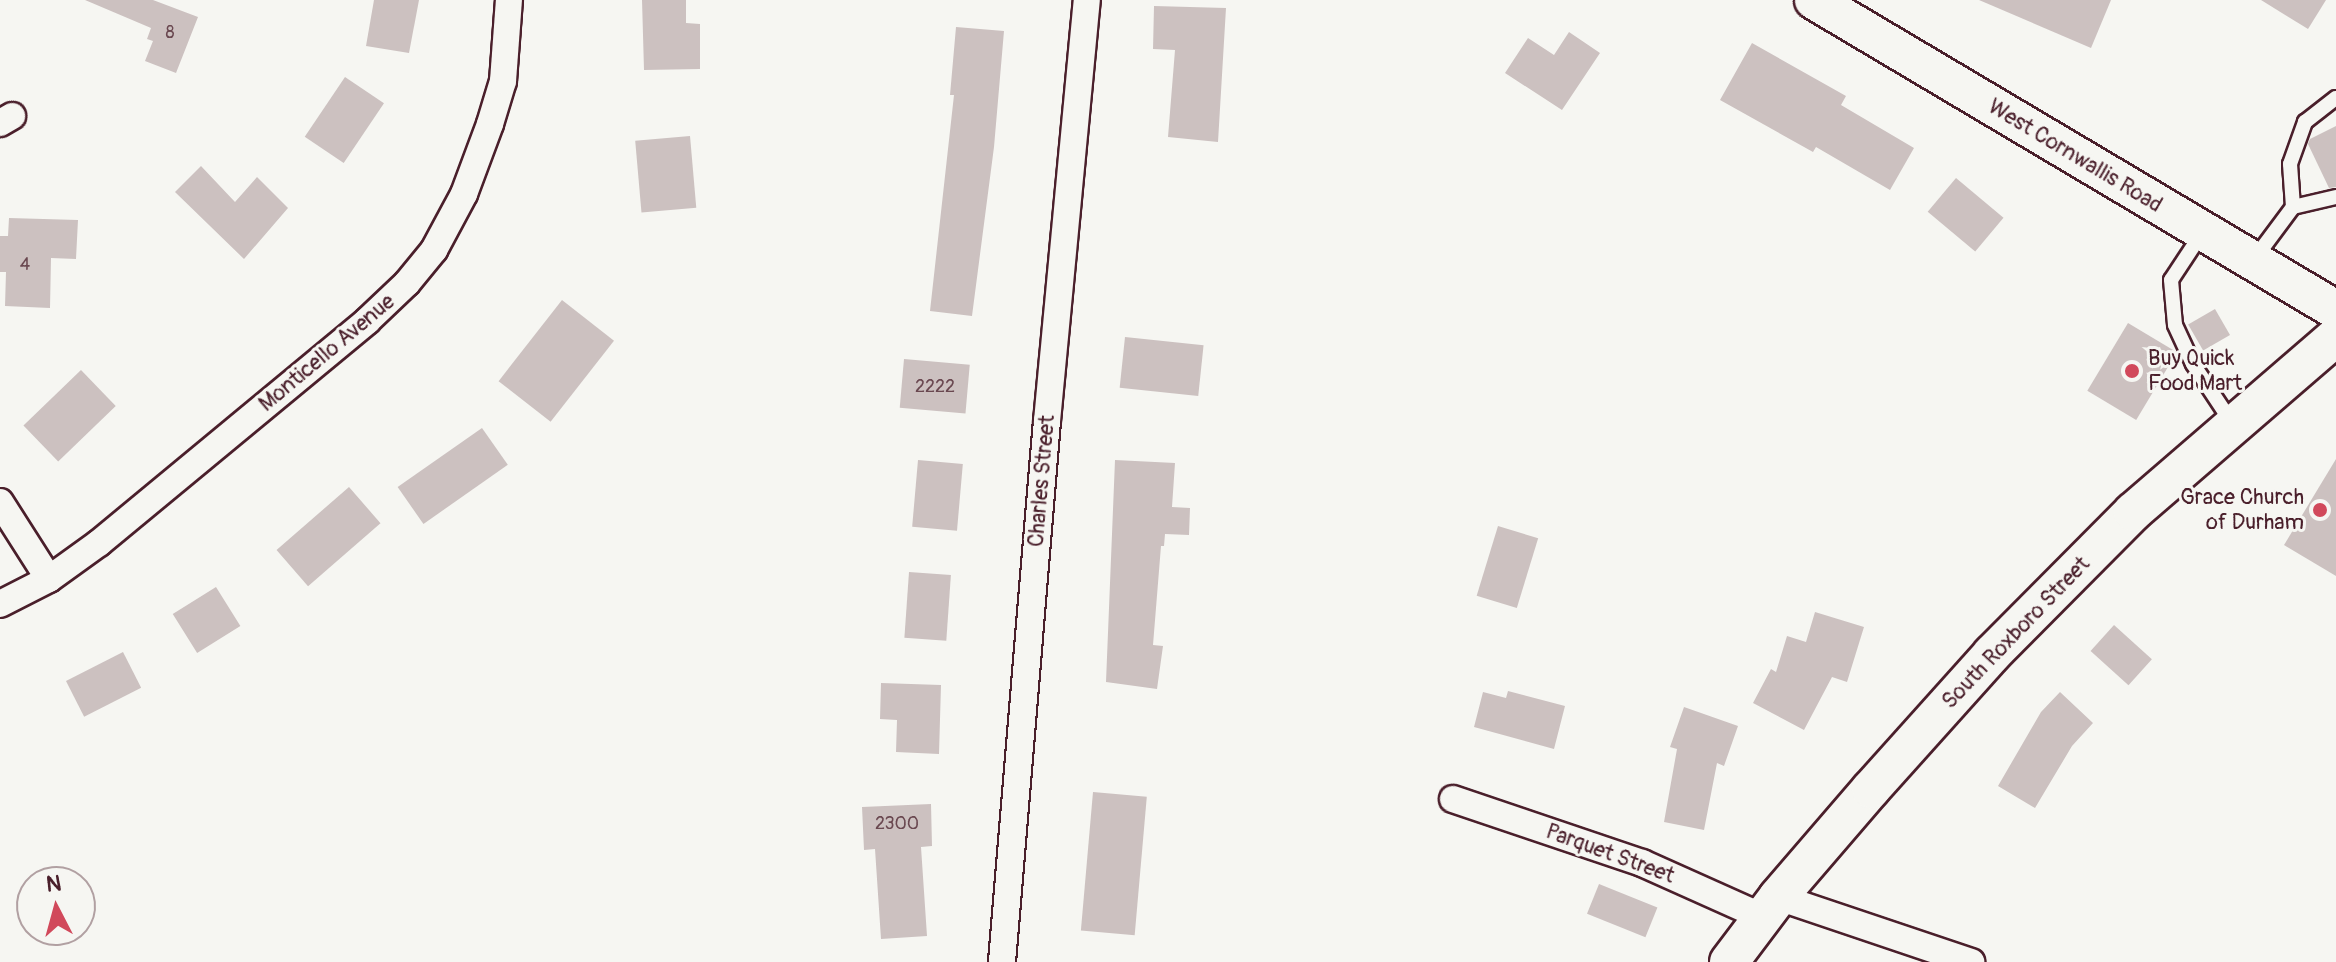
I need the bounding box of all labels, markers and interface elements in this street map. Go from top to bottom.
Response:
house number: 8 [165,22,175,44]
street label: West Cornwallis Road [1983,94,2167,218]
house number: 4 [20,254,30,276]
street label: Monticello Avenue [254,289,400,417]
place label: Buy Quick Food Mart [2148,345,2242,396]
marker: Buy Quick Food Mart [2123,362,2141,380]
house number: 2222 [915,376,955,398]
street label: Charles Street [1023,414,1061,548]
place label: Grace Church of Durham [2180,484,2304,536]
marker: Grace Church of Durham [2311,501,2329,519]
street label: South Roxboro Street [1937,551,2095,715]
house number: 2300 [875,813,919,835]
street label: Parquet Street [1542,819,1678,889]
north arrow [16,866,96,946]
text: N [45,869,63,899]

